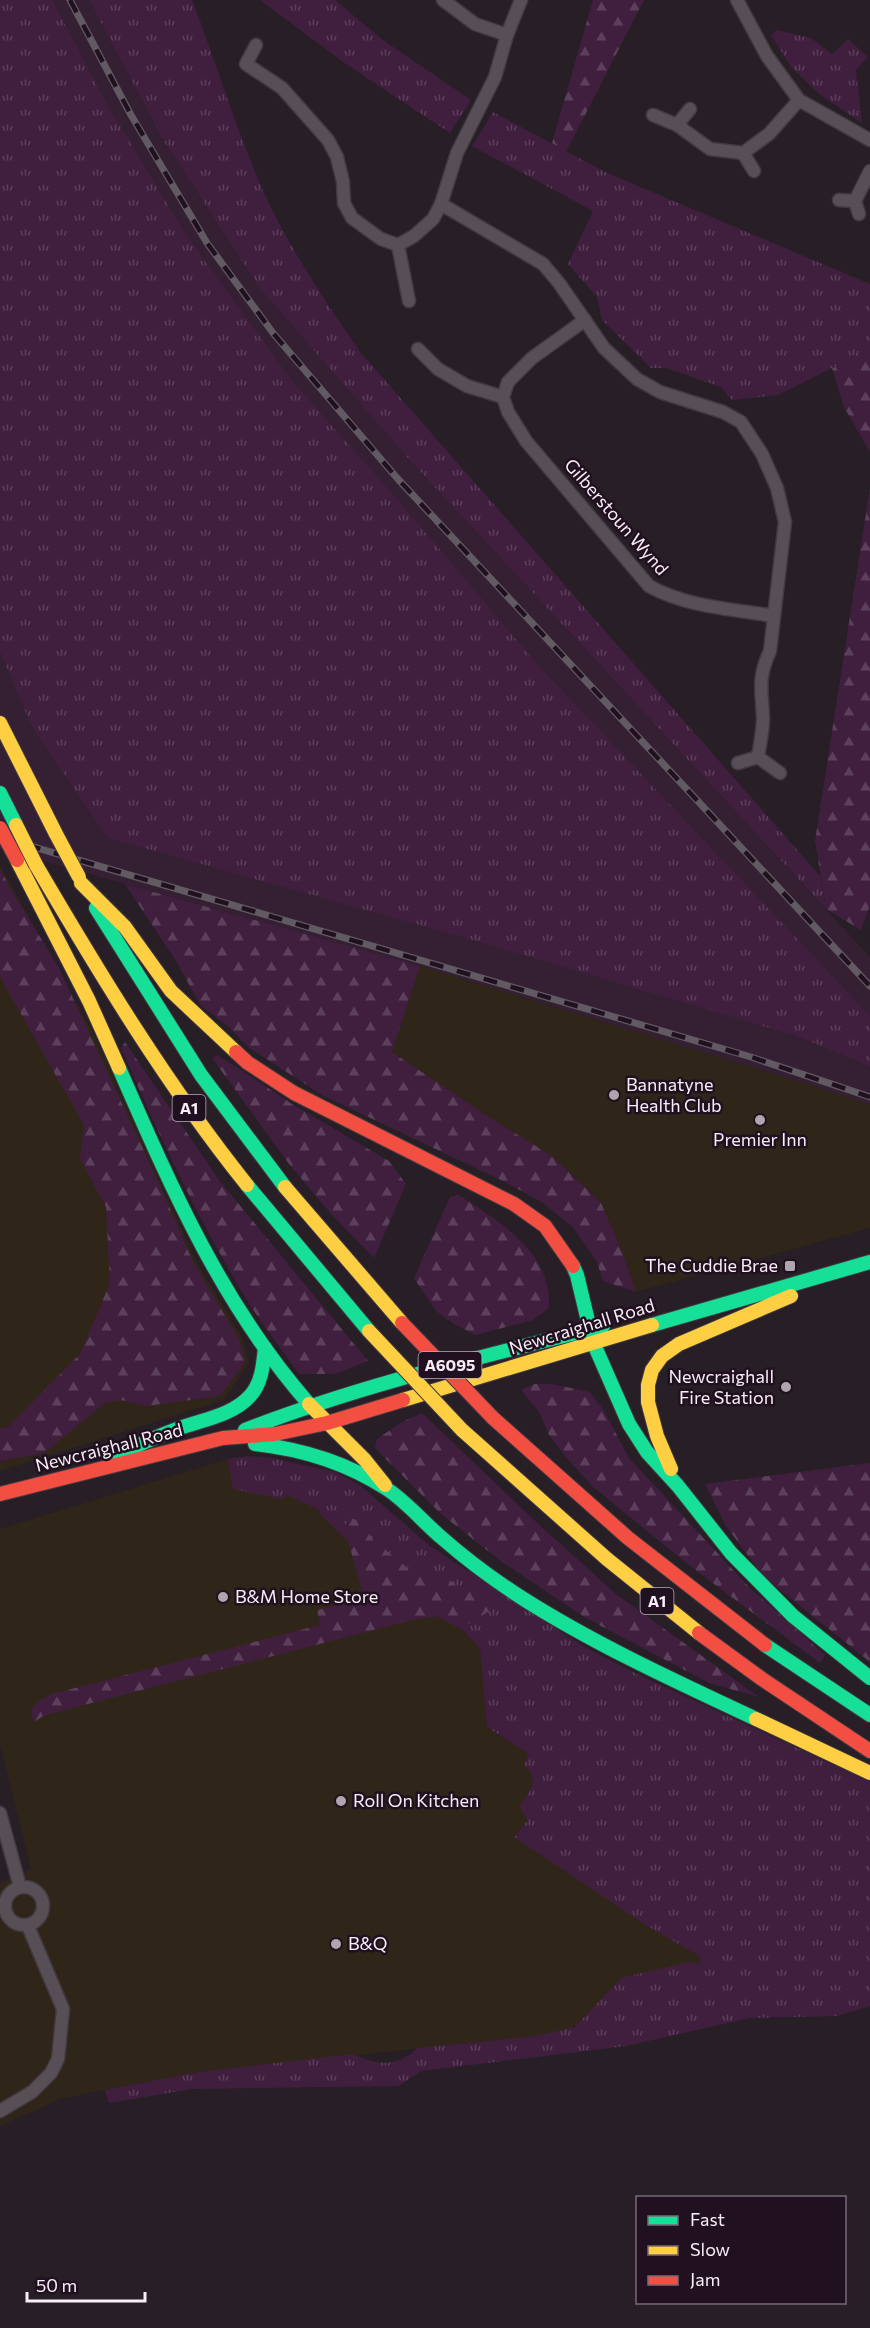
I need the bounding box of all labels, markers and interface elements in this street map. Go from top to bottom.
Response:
street label: Gilberstoun Wynd [560,454,673,579]
place label: Bannatyne Health Club [626,1073,722,1116]
marker: Bannatyne Health Club [607,1088,621,1102]
road number: A1 [172,1095,206,1121]
marker: Premier Inn [753,1113,767,1127]
place label: Premier Inn [713,1128,807,1150]
place label: The Cuddie Brae [645,1254,778,1276]
marker: The Cuddie Brae [783,1259,797,1273]
street label: Newcraighall Road [506,1293,657,1359]
road number: A6095 [418,1352,482,1378]
place label: Newcraighall Fire Station [668,1365,774,1408]
marker: Newcraighall Fire Station [779,1380,793,1394]
street label: Newcraighall Road [33,1418,185,1476]
place label: B&M Home Store [235,1585,378,1607]
road number: A1 [640,1588,674,1614]
marker: B&M Home Store [216,1590,230,1604]
place label: Roll On Kitchen [353,1789,479,1811]
marker: Roll On Kitchen [334,1794,348,1808]
place label: B&Q [348,1932,388,1954]
marker: B&Q [329,1937,343,1951]
legend [636,2196,846,2304]
text: Fast [690,2208,725,2230]
text: Slow [690,2238,730,2260]
scale bar [27,2265,146,2303]
text: Jam [690,2268,720,2290]
text: 50 m [36,2274,77,2296]

